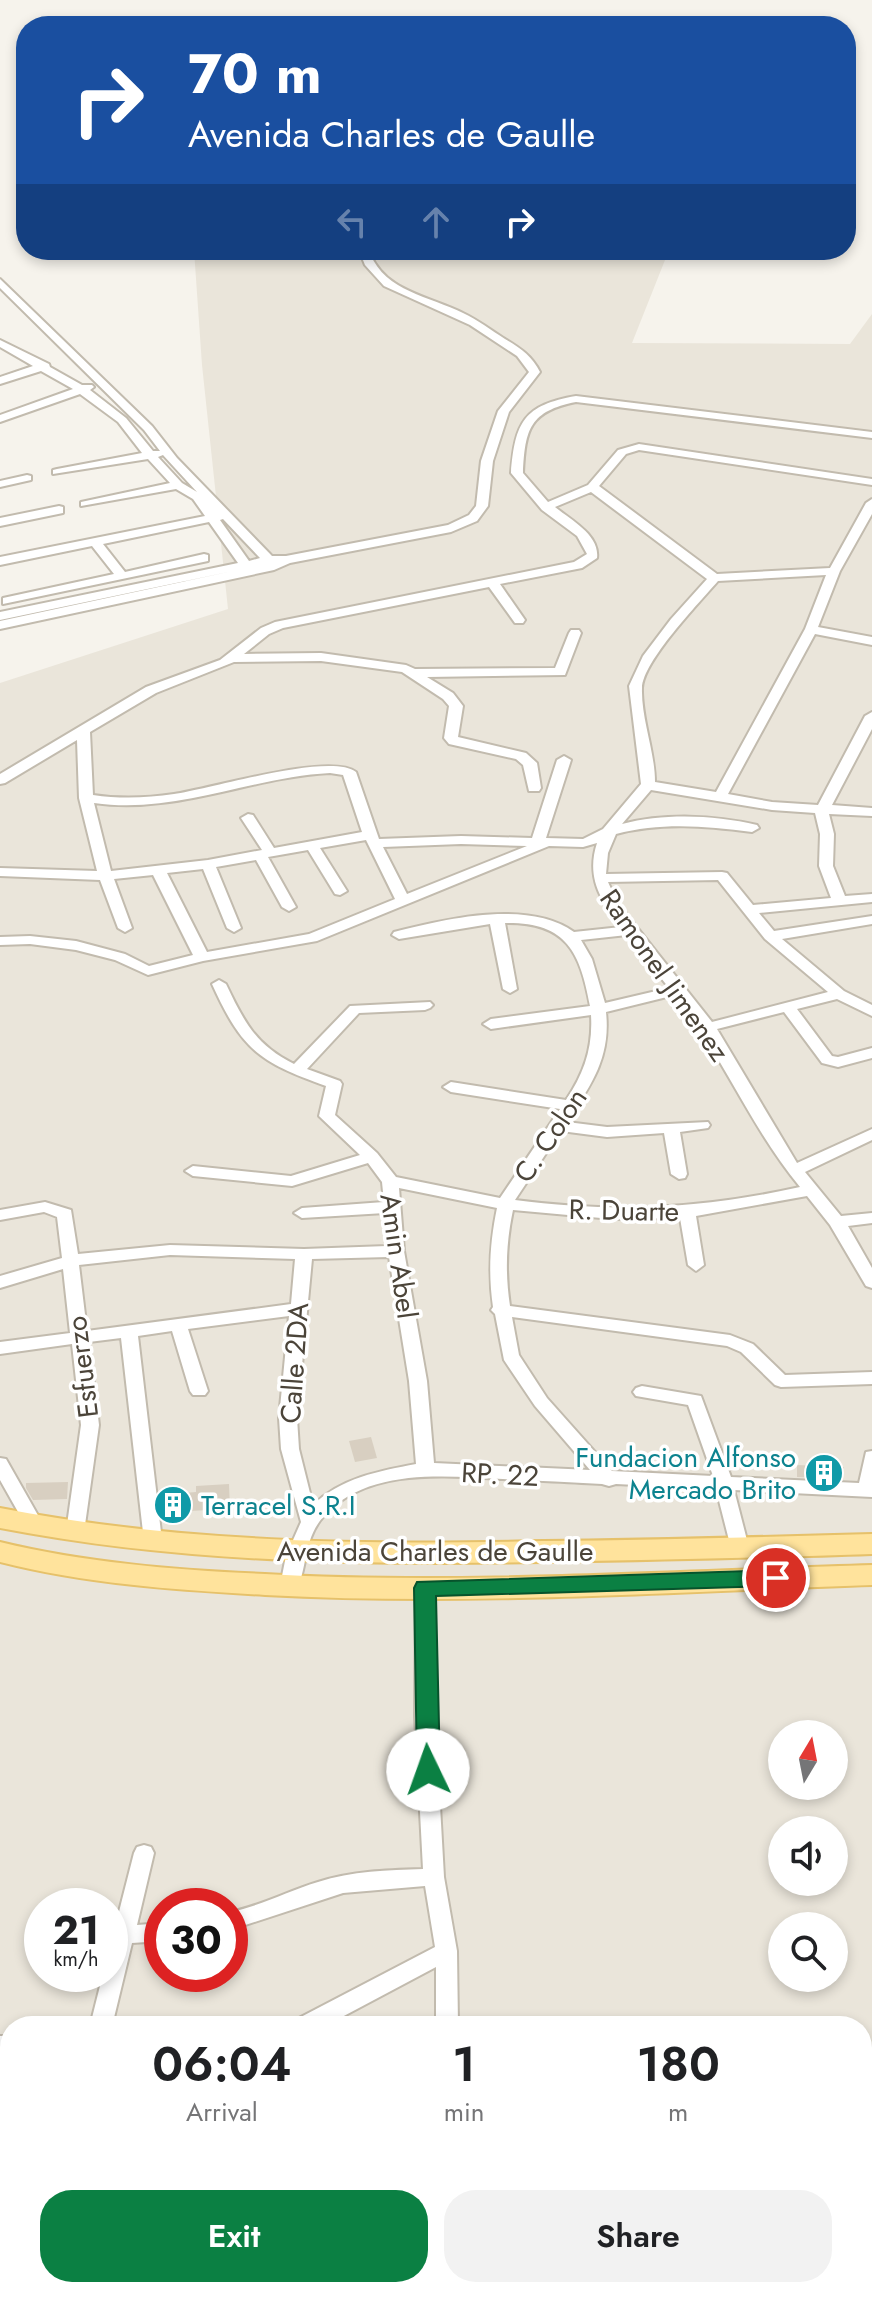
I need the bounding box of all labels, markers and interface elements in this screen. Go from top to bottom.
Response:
text: 70 m [188,33,322,114]
icon: right [56,48,160,152]
text: Avenida Charles de Gaulle [188,108,595,160]
icon: left [330,200,374,244]
icon: ahead [414,200,458,244]
icon: right [498,200,542,244]
street label: Ramonel Jimenez [590,881,739,1070]
street label: C. Colon [504,1080,597,1191]
street label: R. Duarte [568,1189,680,1232]
street label: Amin Abel [369,1191,428,1321]
street label: Calle 2DA [270,1301,319,1425]
street label: Esfuerzo [56,1314,109,1420]
place label: Fundacion Alfonso Mercado Brito [575,1437,796,1510]
street label: RP. 22 [460,1452,540,1497]
building icon: Fundacion Alfonso Mercado Brito [803,1452,845,1494]
building icon: Terracel S.R.I [152,1484,194,1526]
place label: Terracel S.R.I [201,1485,356,1526]
street label: Avenida Charles de Gaulle [277,1531,593,1572]
pin [742,1544,810,1612]
icon: arrive [754,1556,798,1600]
north arrow [768,1720,848,1800]
map controls [768,1720,848,1992]
position arrow [386,1728,470,1812]
button: sound [768,1816,848,1896]
speed limit sign: 30 [144,1888,248,1992]
text: 21 [53,1901,99,1959]
button: search [768,1912,848,1992]
text: km/h [53,1945,99,1974]
text: 06:04 [152,2030,292,2099]
text: 1 [452,2030,476,2099]
text: 180 [636,2030,720,2099]
text: Arrival [186,2093,258,2131]
text: min [444,2093,484,2131]
text: m [668,2093,688,2131]
button: Exit [40,2190,428,2282]
button: Share [444,2190,832,2282]

